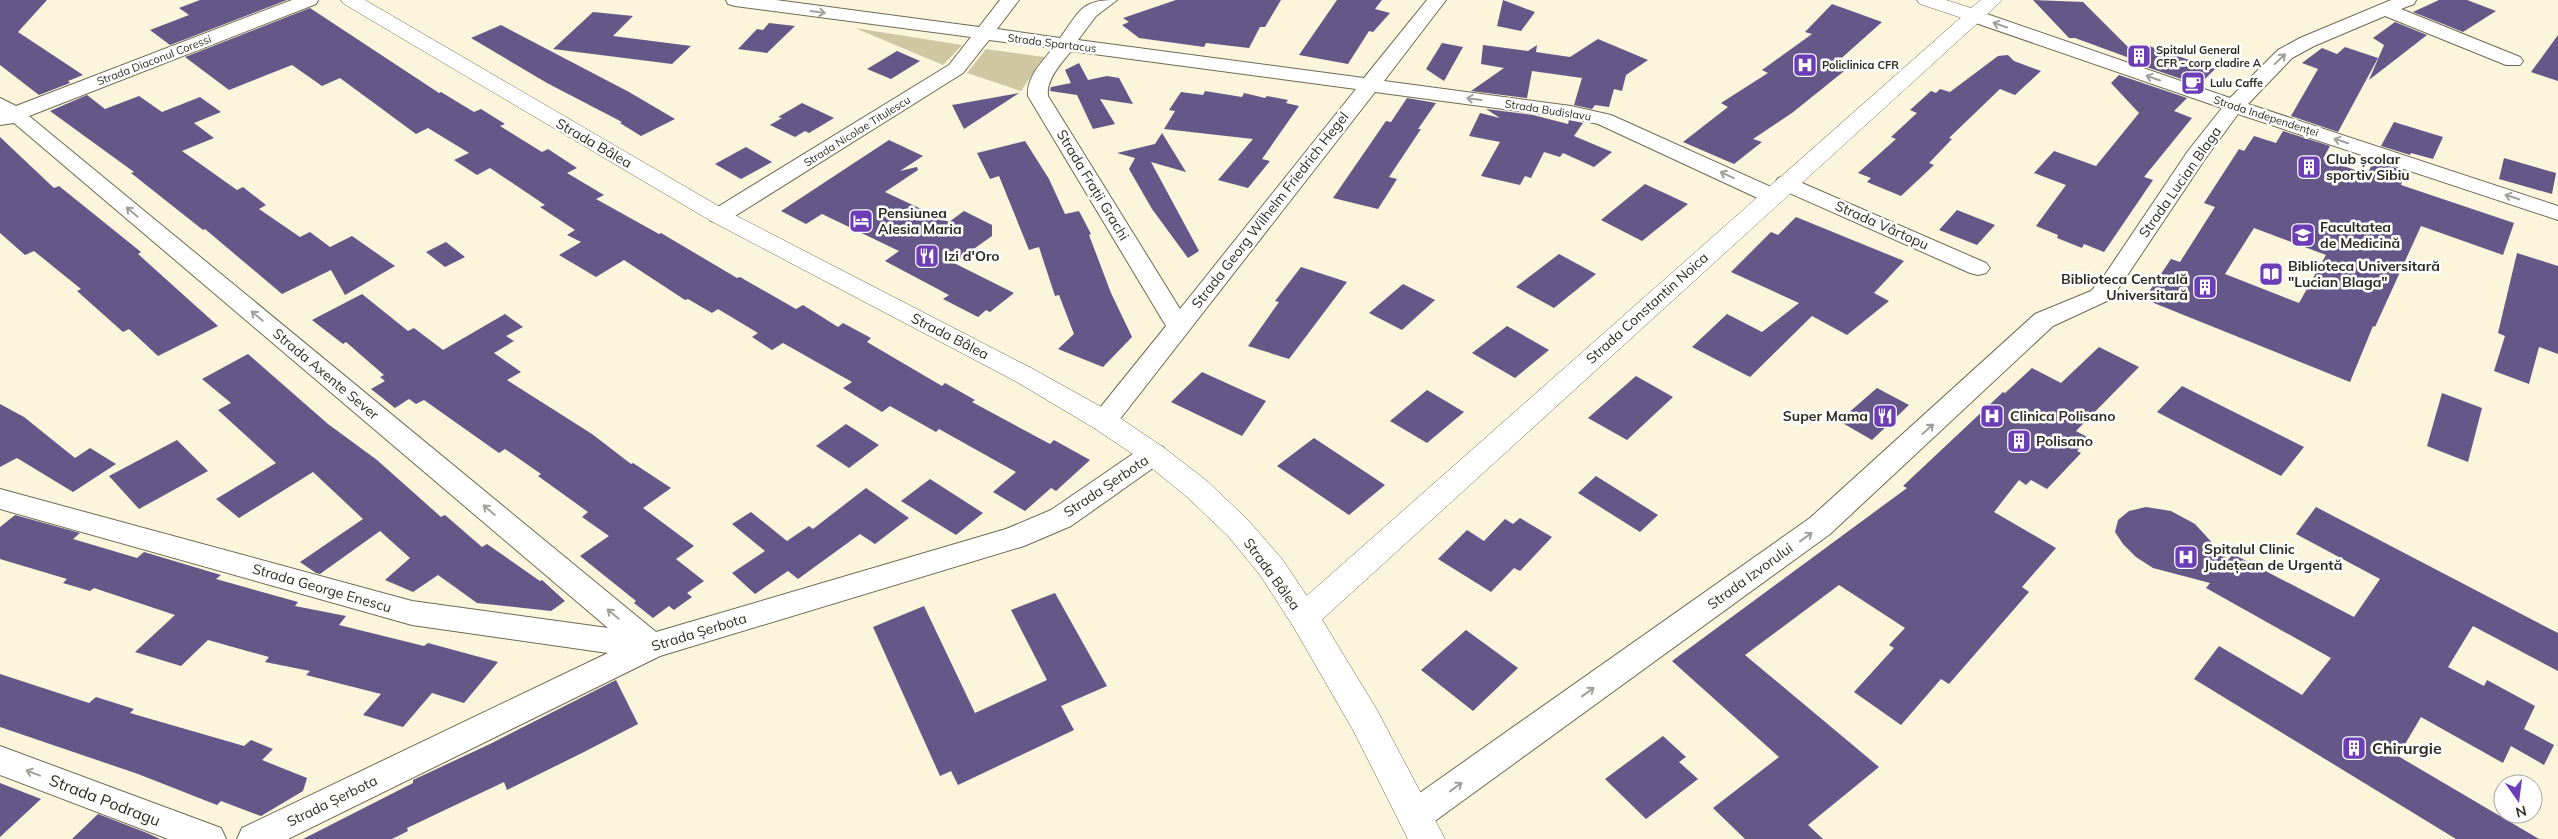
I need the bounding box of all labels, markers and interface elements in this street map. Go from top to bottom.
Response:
one-way arrow [810,7,826,17]
one-way arrow [1993,20,2008,29]
street label: Strada Spartacus [1007,31,1097,55]
street label: Strada Diaconul Coressi [95,32,213,88]
building icon: Spitalul General CFR - corp cladire A [2126,43,2152,69]
place label: Spitalul General CFR - corp cladire A [2156,43,2262,70]
hospital icon: Policlinica CFR [1792,52,1818,78]
one-way arrow [2274,53,2287,65]
place label: Policlinica CFR [1822,58,1899,72]
cafe icon: Lulu Caffe [2180,70,2206,96]
one-way arrow [2146,73,2162,82]
place label: Lulu Caffe [2210,76,2263,90]
street label: Strada Nicolae Titulescu [801,92,913,170]
street label: Strada Independenței [2211,92,2320,141]
one-way arrow [1466,94,1482,104]
street label: Strada Budislavu [1504,96,1592,124]
street label: Strada Georg Wilhelm Friedrich Hegel [1188,108,1352,312]
street label: Strada Bâlea [553,114,635,172]
street label: Strada Lucian Blaga [2135,123,2225,241]
street label: Strada Frații Grachi [1053,126,1133,244]
one-way arrow [2333,136,2349,145]
place label: Club școlar sportiv Sibiu [2326,150,2410,184]
building icon: Club școlar sportiv Sibiu [2296,154,2322,180]
one-way arrow [1720,170,1735,180]
one-way arrow [2504,192,2520,202]
street label: Strada Vârtopu [1832,196,1932,254]
place label: Pensiunea Alesia Maria [878,204,962,238]
one-way arrow [126,206,139,217]
hotel icon: Pensiunea Alesia Maria [848,208,874,234]
place label: Facultatea de Medicină [2320,218,2400,252]
school or university icon: Facultatea de Medicină [2290,222,2316,248]
restaurant icon: Izi d'Oro [914,243,940,269]
place label: Izi d'Oro [944,247,1000,265]
street label: Strada Constantin Noica [1582,248,1712,368]
place label: Biblioteca Universitară "Lucian Blaga" [2288,257,2440,291]
library icon: Biblioteca Universitară "Lucian Blaga" [2258,261,2284,287]
place label: Biblioteca Centrală Universitară [2061,270,2188,304]
building icon: Biblioteca Centrală Universitară [2192,274,2218,300]
street label: Strada Bâlea [908,309,992,363]
one-way arrow [250,310,263,321]
street label: Strada Axente Sever [269,324,383,424]
restaurant icon: Super Mama [1872,403,1898,429]
hospital icon: Clinica Polisano [1979,403,2005,429]
place label: Super Mama [1783,407,1868,425]
place label: Clinica Polisano [2010,407,2116,425]
one-way arrow [1921,423,1934,435]
building icon: Polisano [2006,428,2032,454]
place label: Polisano [2036,432,2093,450]
street label: Strada Șerbota [1060,451,1152,521]
one-way arrow [482,504,495,516]
one-way arrow [1799,532,1813,542]
street label: Strada Bâlea [1240,534,1304,614]
street label: Strada Izvorului [1704,539,1796,613]
place label: Spitalul Clinic Județean de Urgentă [2204,540,2342,574]
hospital icon: Spitalul Clinic Județean de Urgentă [2173,544,2199,570]
street label: Strada George Enescu [250,560,394,616]
one-way arrow [607,609,620,620]
street label: Strada Șerbota [649,609,749,655]
one-way arrow [1581,687,1595,697]
building icon: Chirurgie [2341,735,2367,761]
place label: Chirurgie [2372,738,2442,758]
one-way arrow [25,767,40,776]
street label: Strada Podragu [47,770,163,830]
street label: Strada Șerbota [284,771,380,831]
north arrow [2493,774,2543,824]
one-way arrow [1449,782,1463,792]
text: N [2514,802,2528,822]

